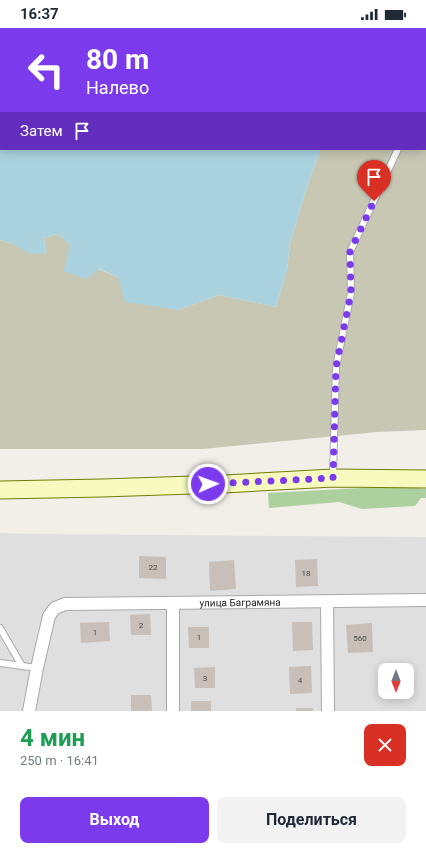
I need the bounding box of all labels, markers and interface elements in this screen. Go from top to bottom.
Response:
text: 16:37 [20,5,59,23]
text: 80 m [86,43,149,76]
icon: left [20,44,72,96]
text: Налево [86,77,149,98]
icon: arrive [71,120,93,142]
text: Затем [20,122,63,140]
pin [357,160,391,201]
icon: arrive [363,166,385,188]
position arrow [187,463,229,505]
house number: 22 [149,563,158,572]
house number: 18 [302,569,311,578]
street label: улица Баграмяна [199,597,281,609]
house number: 2 [139,621,144,630]
house number: 1 [93,628,97,637]
house number: 1 [197,633,201,642]
house number: 560 [353,634,367,643]
north arrow [378,663,414,699]
map controls [378,663,414,699]
house number: 3 [203,674,207,683]
house number: 4 [298,676,303,685]
text: 4 мин [20,724,85,752]
button: close [364,724,406,766]
text: 250 m · 16:41 [20,753,99,768]
button: Выход [20,797,209,843]
button: Поделиться [217,797,406,843]

